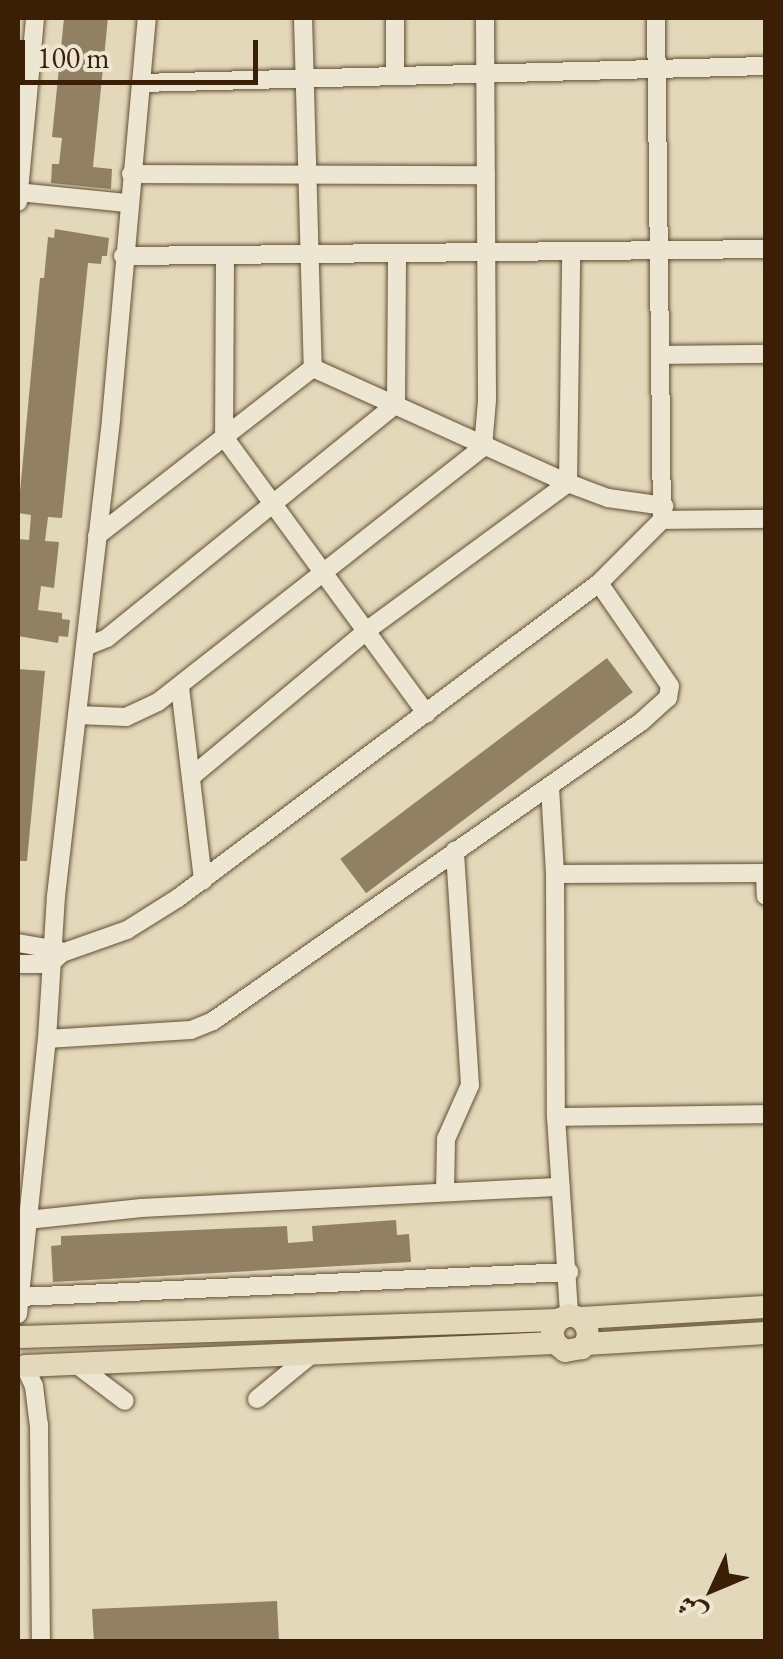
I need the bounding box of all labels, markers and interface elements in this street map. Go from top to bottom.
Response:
scale bar [25,20,262,82]
text: 100 m [37,38,110,77]
north arrow [663,1539,763,1639]
text: ش [669,1587,714,1632]

